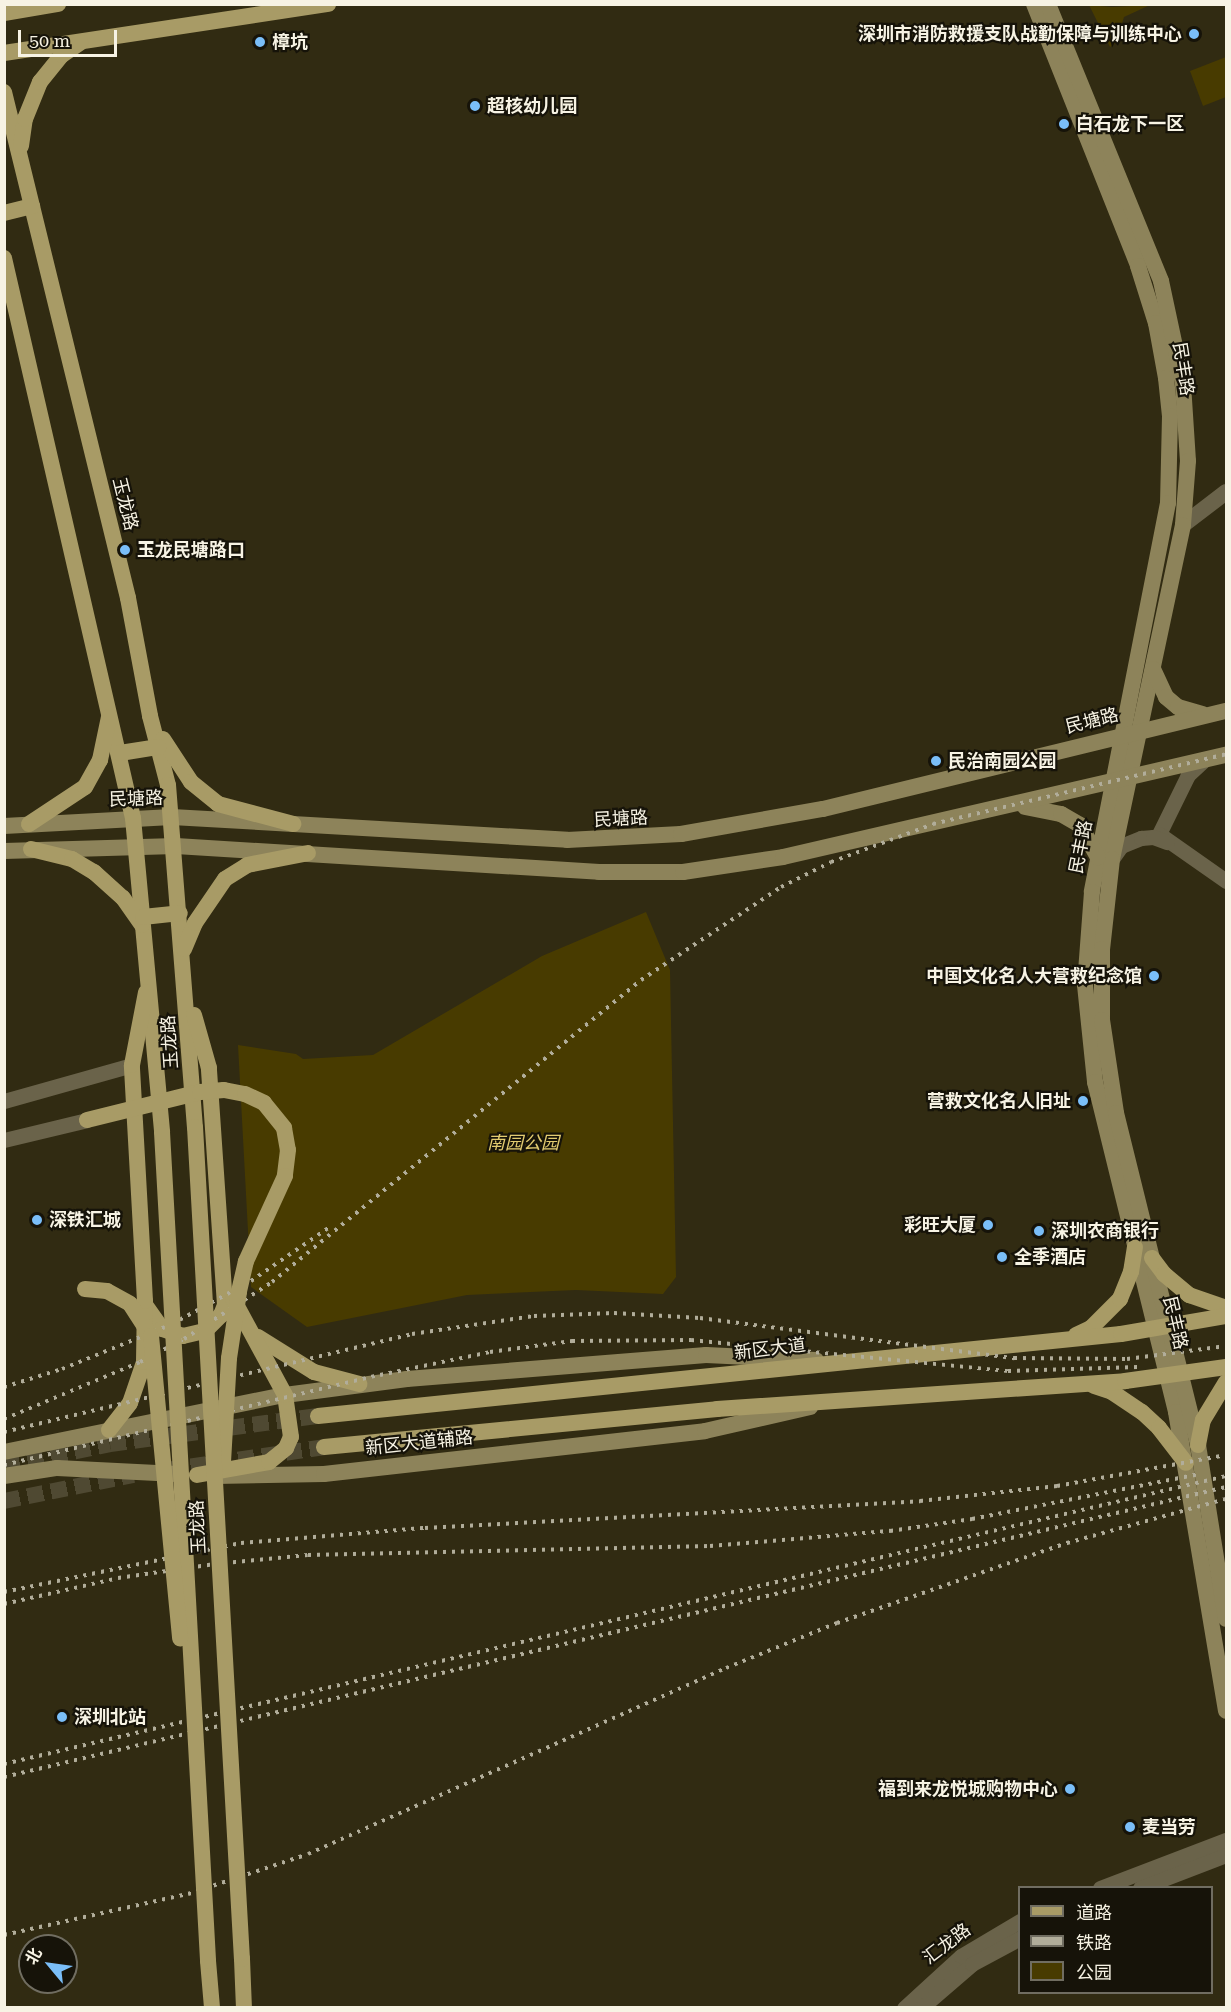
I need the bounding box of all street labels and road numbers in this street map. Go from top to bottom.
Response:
street label: 民丰路 [1168,341,1198,397]
street label: 玉龙路 [108,475,142,533]
street label: 民塘路 [1063,704,1121,738]
street label: 民塘路 [109,787,163,811]
street label: 民塘路 [593,807,649,831]
street label: 民丰路 [1065,818,1097,876]
street label: 玉龙路 [157,1014,183,1070]
street label: 民丰路 [1158,1294,1192,1352]
street label: 新区大道 [733,1334,807,1364]
street label: 新区大道辅路 [364,1427,474,1459]
street label: 玉龙路 [186,1499,210,1555]
street label: 汇龙路 [919,1919,975,1969]

